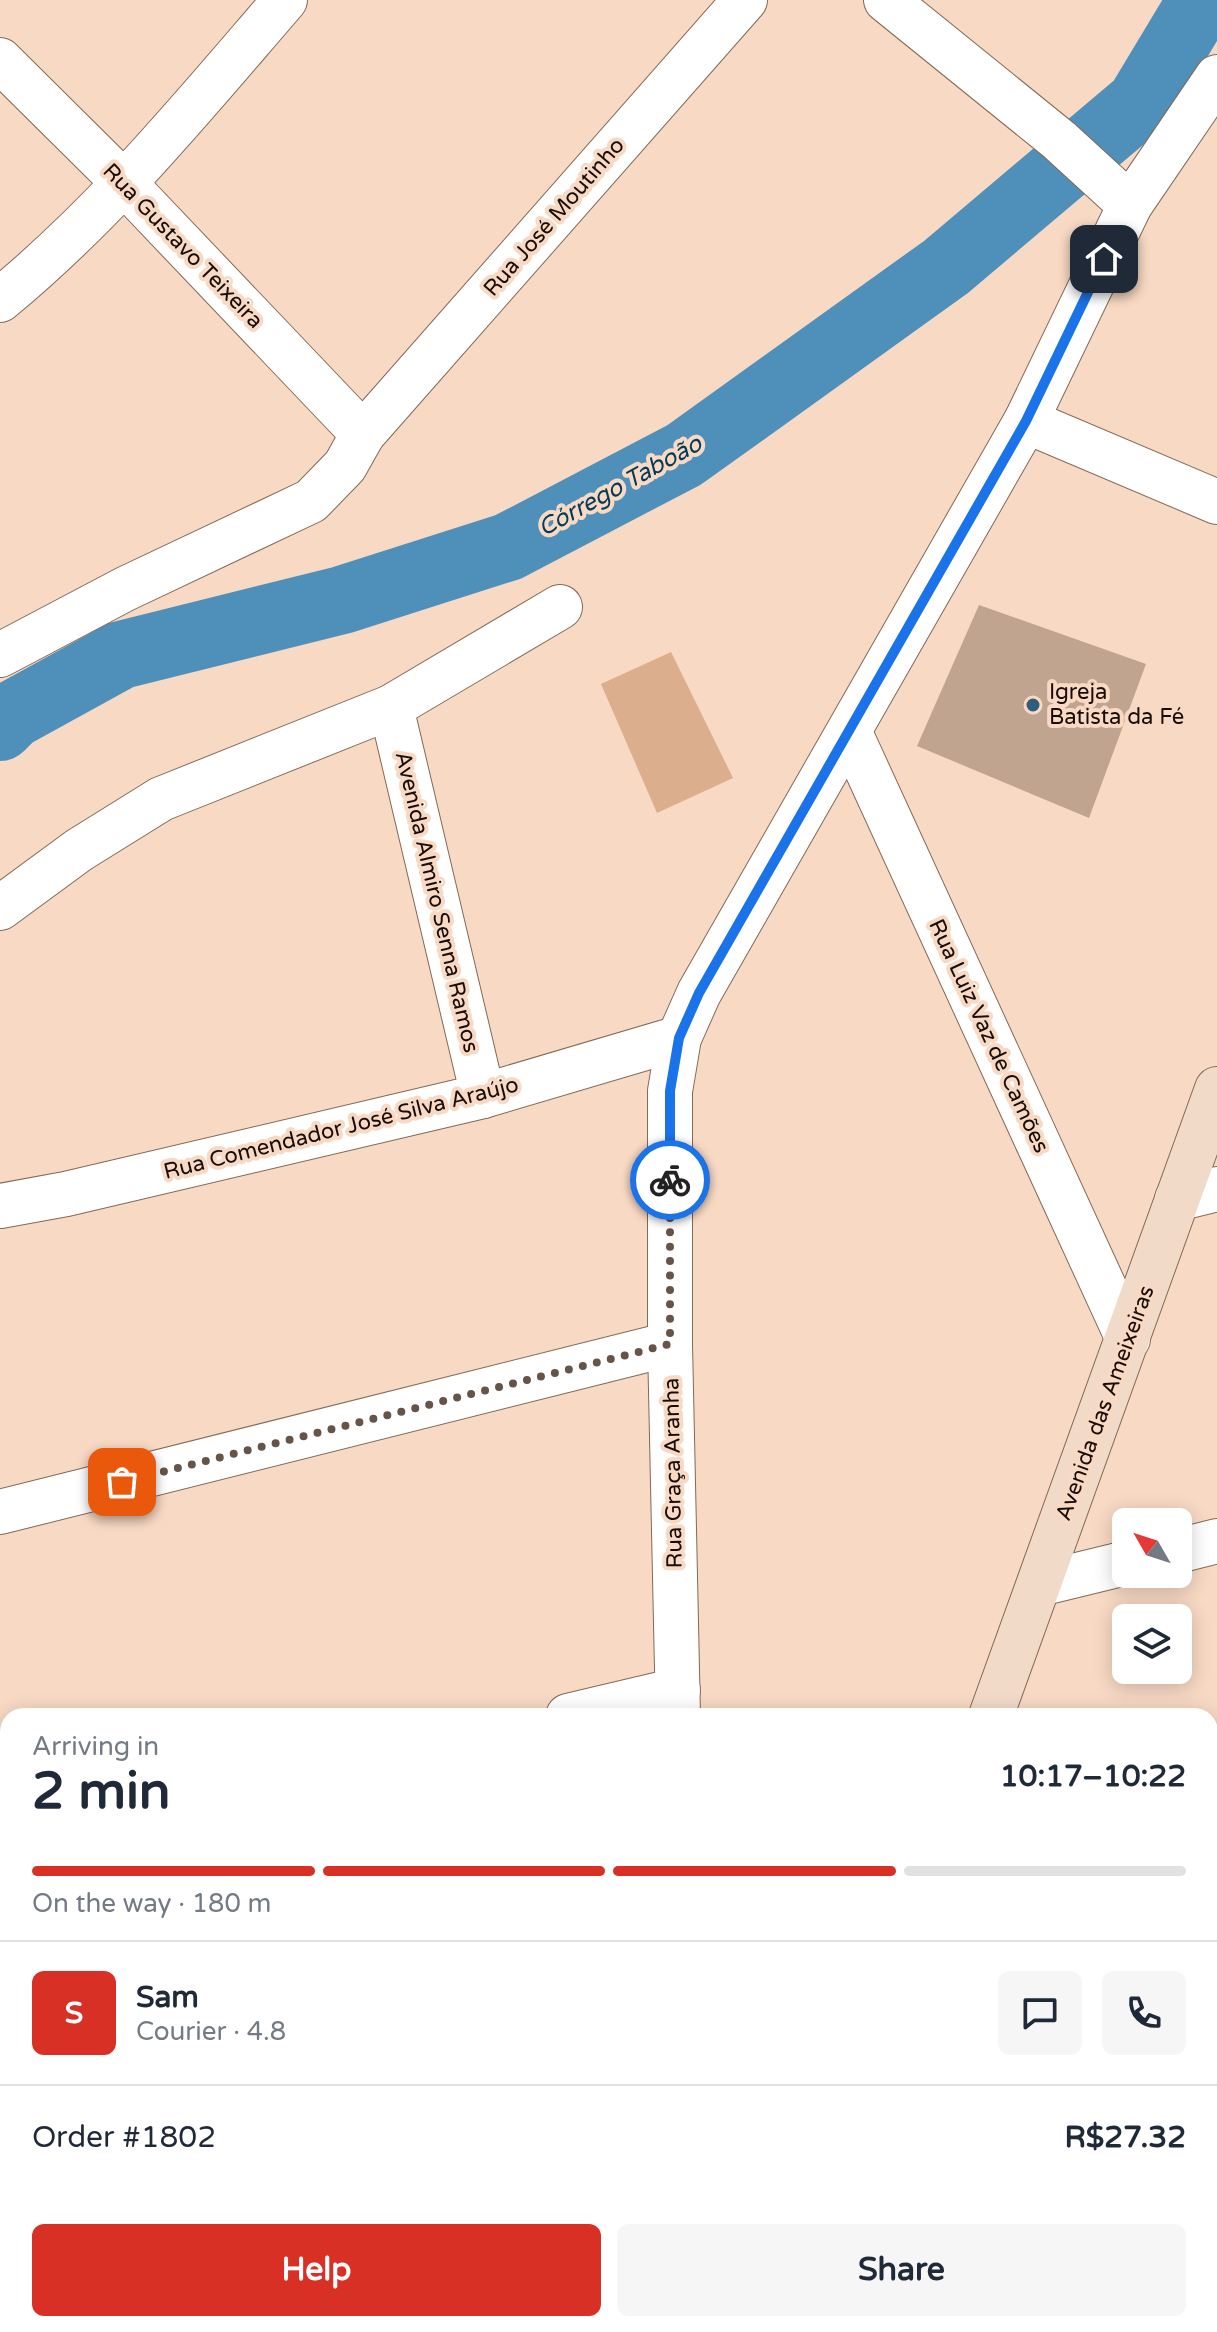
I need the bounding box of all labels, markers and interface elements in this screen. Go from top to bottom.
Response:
street label: Rua José Moutinho [478,133,630,301]
street label: Rua Gustavo Teixeira [98,158,268,334]
pin [1070,225,1138,293]
icon: home [1082,237,1126,281]
water label: Córrego Taboão [533,428,708,543]
place label: Igreja Batista da Fé [1049,679,1184,730]
marker: Igreja Batista da Fé [1024,696,1042,714]
street label: Avenida Almiro Senna Ramos [390,749,484,1055]
street label: Rua Luiz Vaz de Camões [923,915,1055,1157]
street label: Rua Comendador José Silva Araújo [161,1071,521,1185]
courier [630,1140,710,1220]
icon: bike [648,1158,692,1202]
street label: Avenida das Ameixeiras [1050,1282,1160,1524]
street label: Rua Graça Aranha [658,1377,688,1569]
pin [88,1448,156,1516]
icon: bag [100,1460,144,1504]
north arrow [1112,1508,1192,1588]
map controls [1112,1508,1192,1684]
button: layers [1112,1604,1192,1684]
text: Arriving in [32,1731,159,1762]
text: 10:17–10:22 [1000,1758,1186,1795]
text: 2 min [32,1760,171,1823]
text: On the way · 180 m [32,1888,271,1919]
button: chat [998,1971,1082,2055]
button: phone [1102,1971,1186,2055]
text: Sam [136,1979,199,2016]
text: S [65,1995,83,2032]
text: Courier · 4.8 [136,2016,286,2047]
text: Order #1802 [32,2119,216,2156]
text: R$27.32 [1065,2119,1186,2156]
button: Help [32,2224,601,2316]
button: Share [617,2224,1186,2316]

